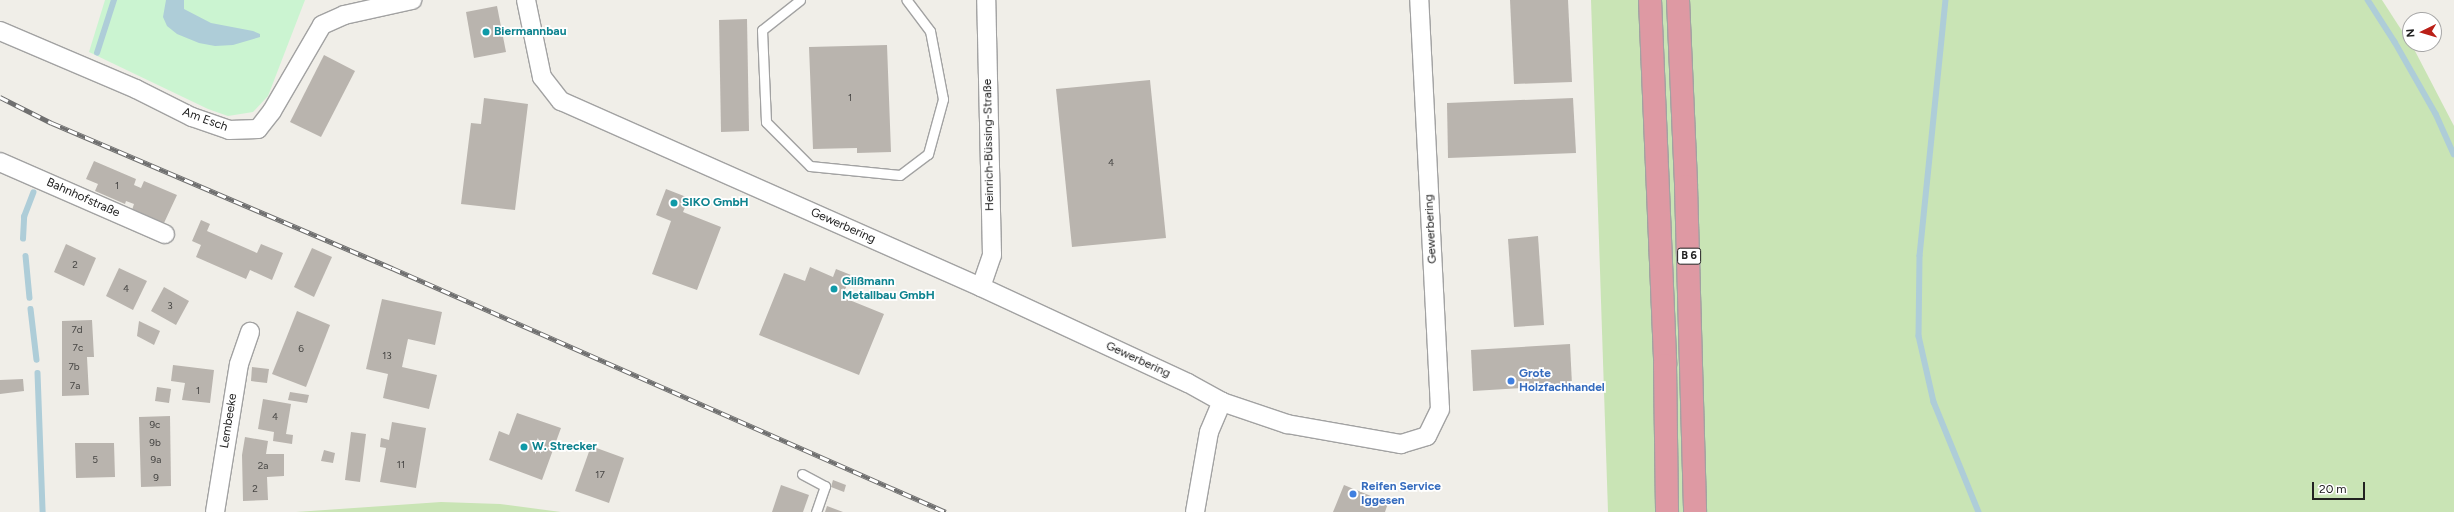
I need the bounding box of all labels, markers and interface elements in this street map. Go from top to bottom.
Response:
north arrow [2402,12,2442,52]
place label: Biermannbau [494,25,567,39]
marker: Biermannbau [481,27,491,37]
text: N [2404,28,2417,38]
street label: Heinrich-Büssing-Straße [981,79,997,211]
house number: 1 [848,92,852,104]
street label: Am Esch [180,105,230,135]
house number: 4 [1108,157,1114,169]
street label: Bahnhofstraße [44,175,122,221]
house number: 1 [115,180,119,192]
street label: Gewerbering [1422,194,1440,264]
place label: SIKO GmbH [682,196,749,210]
marker: SIKO GmbH [669,198,679,208]
street label: Gewerbering [808,205,878,247]
road number: B 6 [1677,247,1701,265]
house number: 2 [72,259,78,271]
place label: Glißmann Metallbau GmbH [842,275,935,303]
house number: 4 [123,283,129,295]
marker: Glißmann Metallbau GmbH [829,284,839,294]
house number: 3 [167,300,173,312]
house number: 7d [71,324,83,336]
street label: Gewerbering [1103,339,1173,381]
house number: 7c [73,342,83,354]
house number: 6 [298,343,304,355]
house number: 13 [382,350,392,362]
house number: 7b [68,361,80,373]
place label: Grote Holzfachhandel [1519,367,1605,395]
marker: Grote Holzfachhandel [1506,376,1516,386]
house number: 7a [70,380,80,392]
house number: 1 [196,385,200,397]
street label: Lembeeke [218,393,240,449]
house number: 4 [272,411,278,423]
house number: 9c [149,419,161,431]
house number: 9b [149,437,161,449]
place label: W. Strecker [532,440,597,454]
marker: W. Strecker [519,442,529,452]
house number: 5 [92,454,98,466]
house number: 9a [151,454,161,466]
house number: 11 [397,459,405,471]
house number: 2a [258,460,268,472]
house number: 17 [595,469,605,481]
house number: 9 [153,472,159,484]
scale bar [2314,474,2367,500]
place label: Reifen Service Iggesen [1361,480,1441,508]
text: 20 m [2319,482,2347,496]
house number: 2 [252,483,258,495]
marker: Reifen Service Iggesen [1348,489,1358,499]

